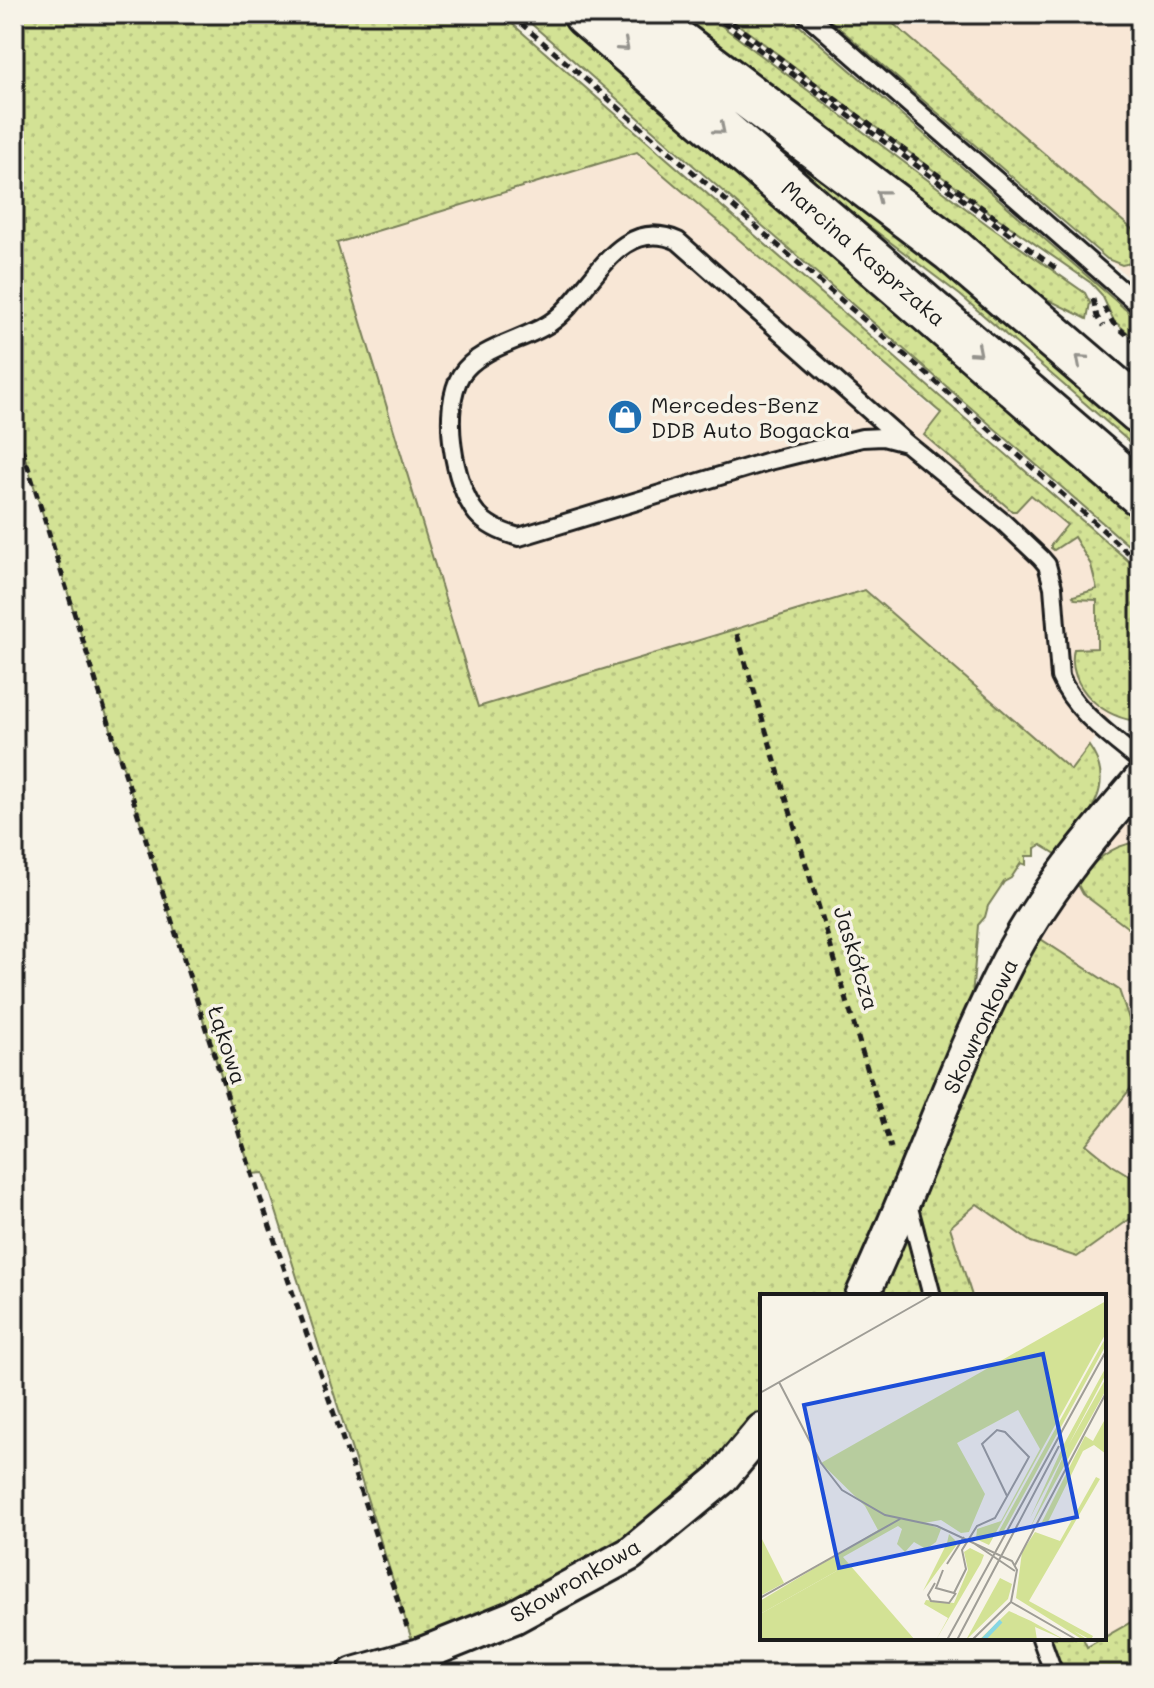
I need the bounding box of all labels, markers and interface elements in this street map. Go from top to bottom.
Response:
one-way arrow [614,36,629,51]
one-way arrow [711,119,726,134]
street label: Marcina Kasprzaka [776,174,952,332]
one-way arrow [875,190,890,205]
one-way arrow [967,341,982,355]
one-way arrow [1076,356,1090,370]
place label: Mercedes-Benz DDB Auto Bogacka [651,390,850,444]
shop icon: Mercedes-Benz DDB Auto Bogacka [606,398,644,436]
street label: Jaskółcza [828,903,886,1013]
street label: Skowronkowa [936,954,1024,1098]
street label: Łąkowa [202,1002,254,1088]
inset map [760,1294,1106,1640]
street label: Skowronkowa [505,1531,645,1629]

